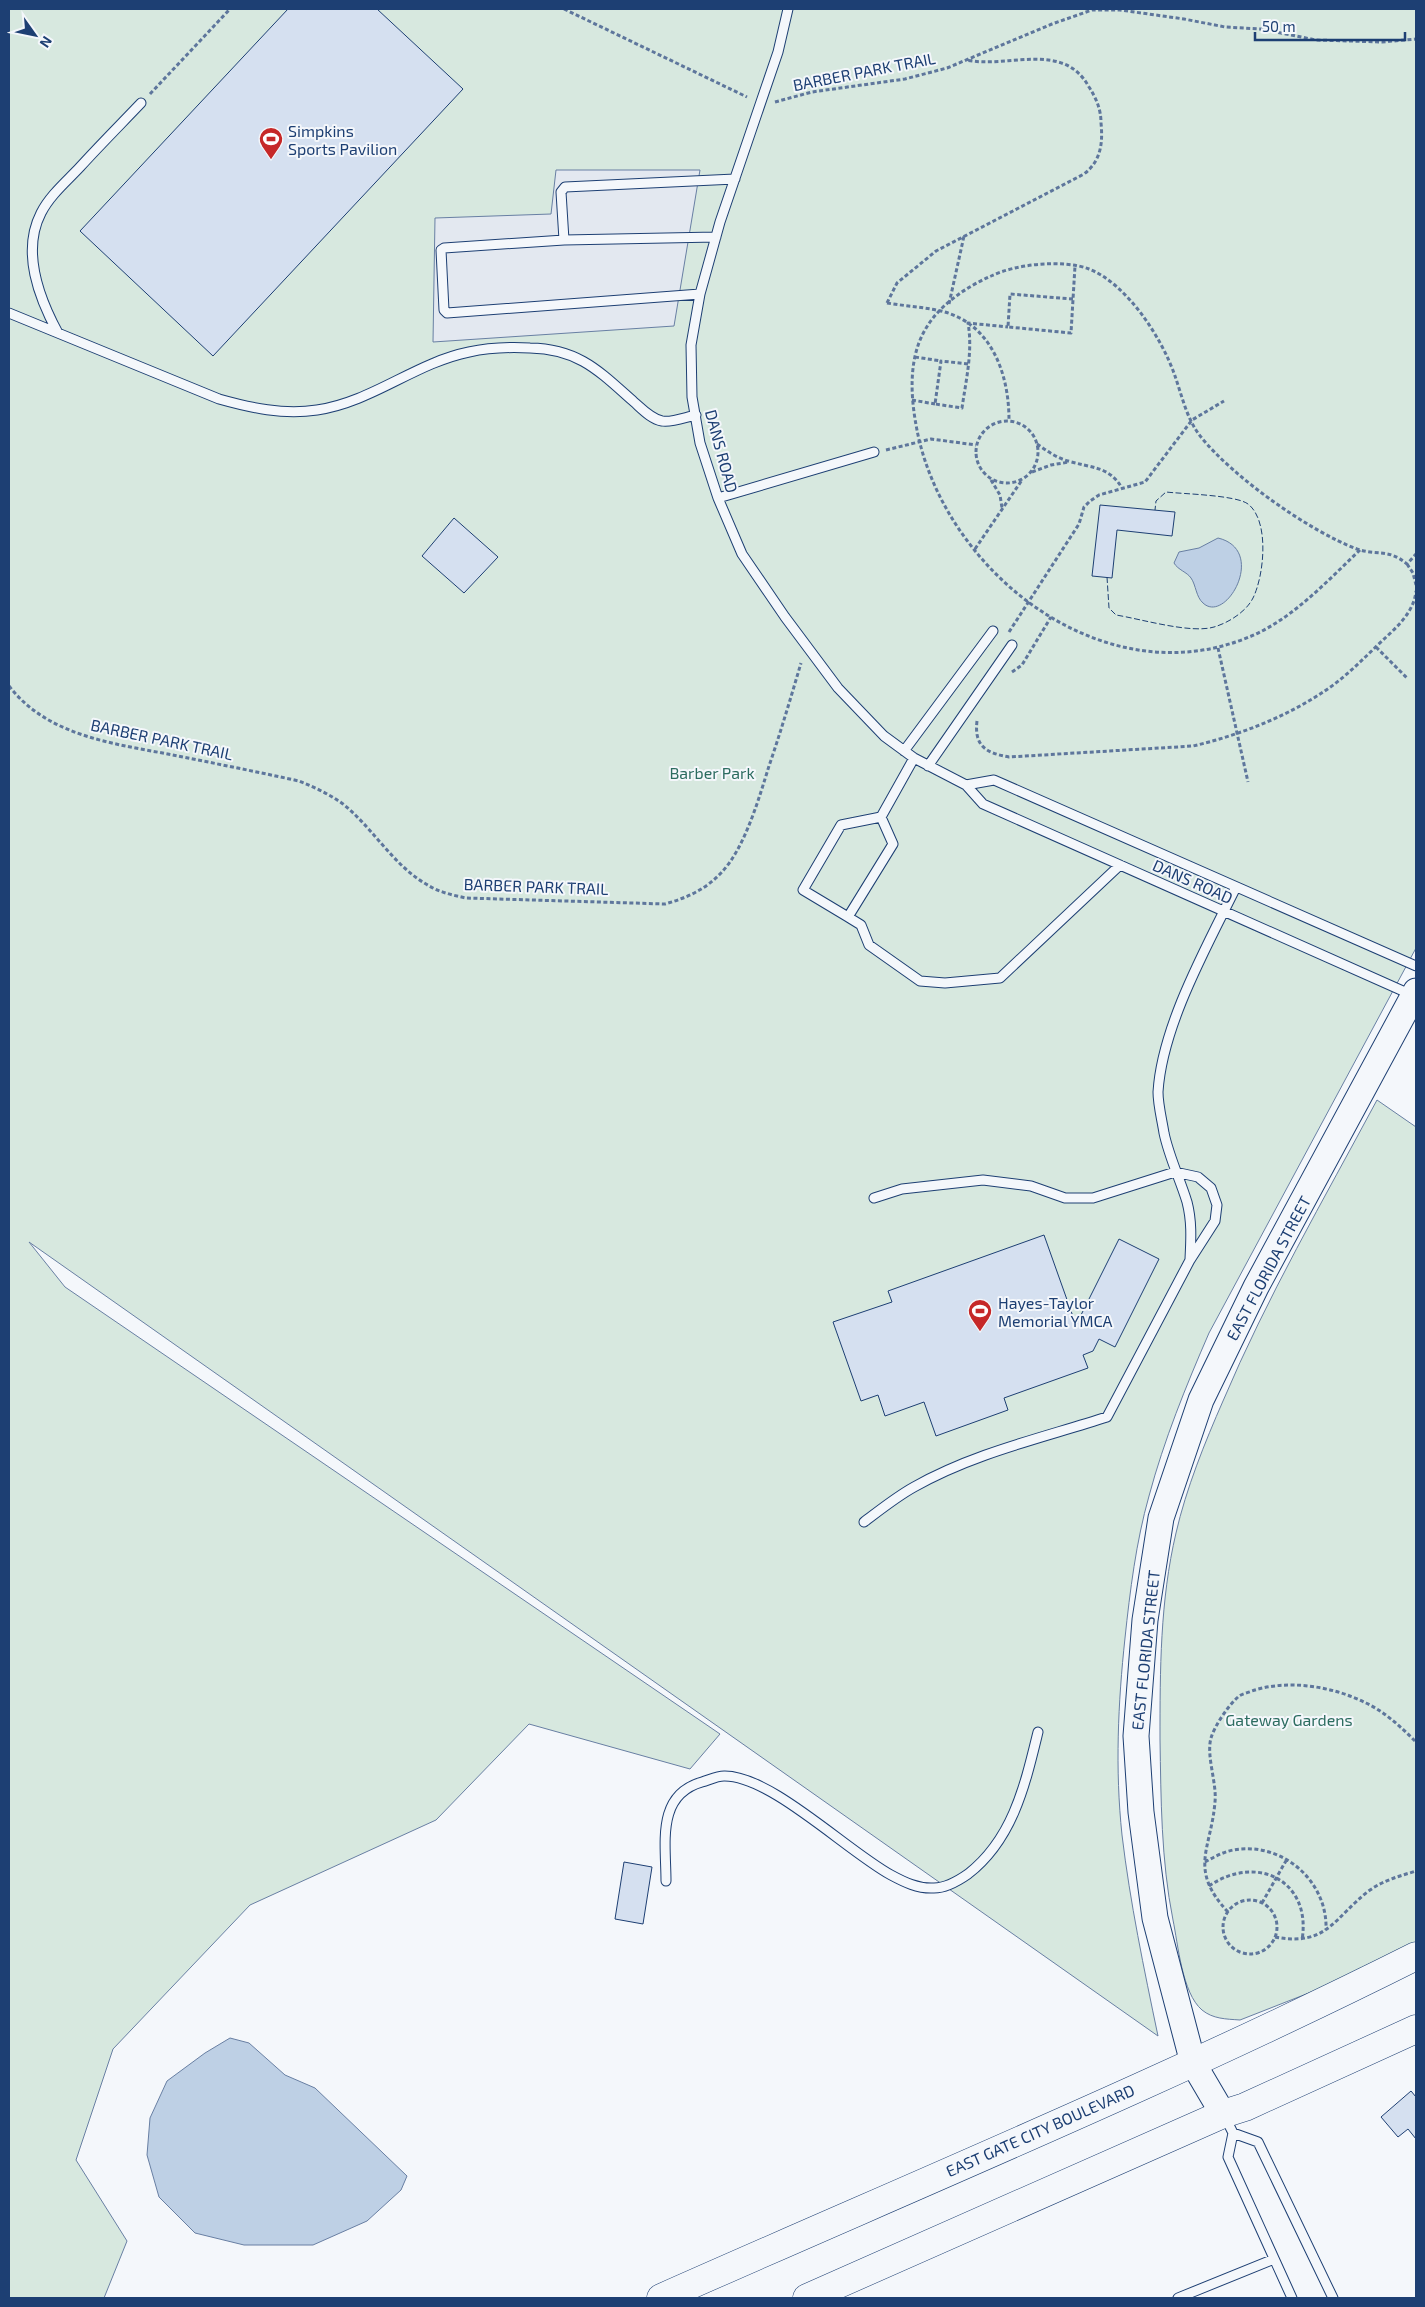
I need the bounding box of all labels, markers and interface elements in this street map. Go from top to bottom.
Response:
north arrow [10,10,60,60]
scale bar [1255,10,1405,42]
text: 50 m [1262,17,1296,35]
text: N [36,33,56,51]
street label: BARBER PARK TRAIL [791,48,937,94]
place label: Simpkins Sports Pavilion [288,121,397,158]
sports icon: Simpkins Sports Pavilion [258,126,284,160]
street label: DANS ROAD [702,407,742,495]
street label: BARBER PARK TRAIL [89,715,235,763]
park label: Barber Park [669,763,755,782]
street label: DANS ROAD [1150,855,1236,907]
street label: BARBER PARK TRAIL [463,874,609,898]
street label: EAST FLORIDA STREET [1222,1193,1314,1343]
place label: Hayes-Taylor Memorial YMCA [998,1293,1113,1330]
sports icon: Hayes-Taylor Memorial YMCA [967,1298,993,1332]
street label: EAST FLORIDA STREET [1127,1569,1163,1731]
park label: Gateway Gardens [1225,1710,1353,1729]
street label: EAST GATE CITY BOULEVARD [943,2080,1137,2180]

